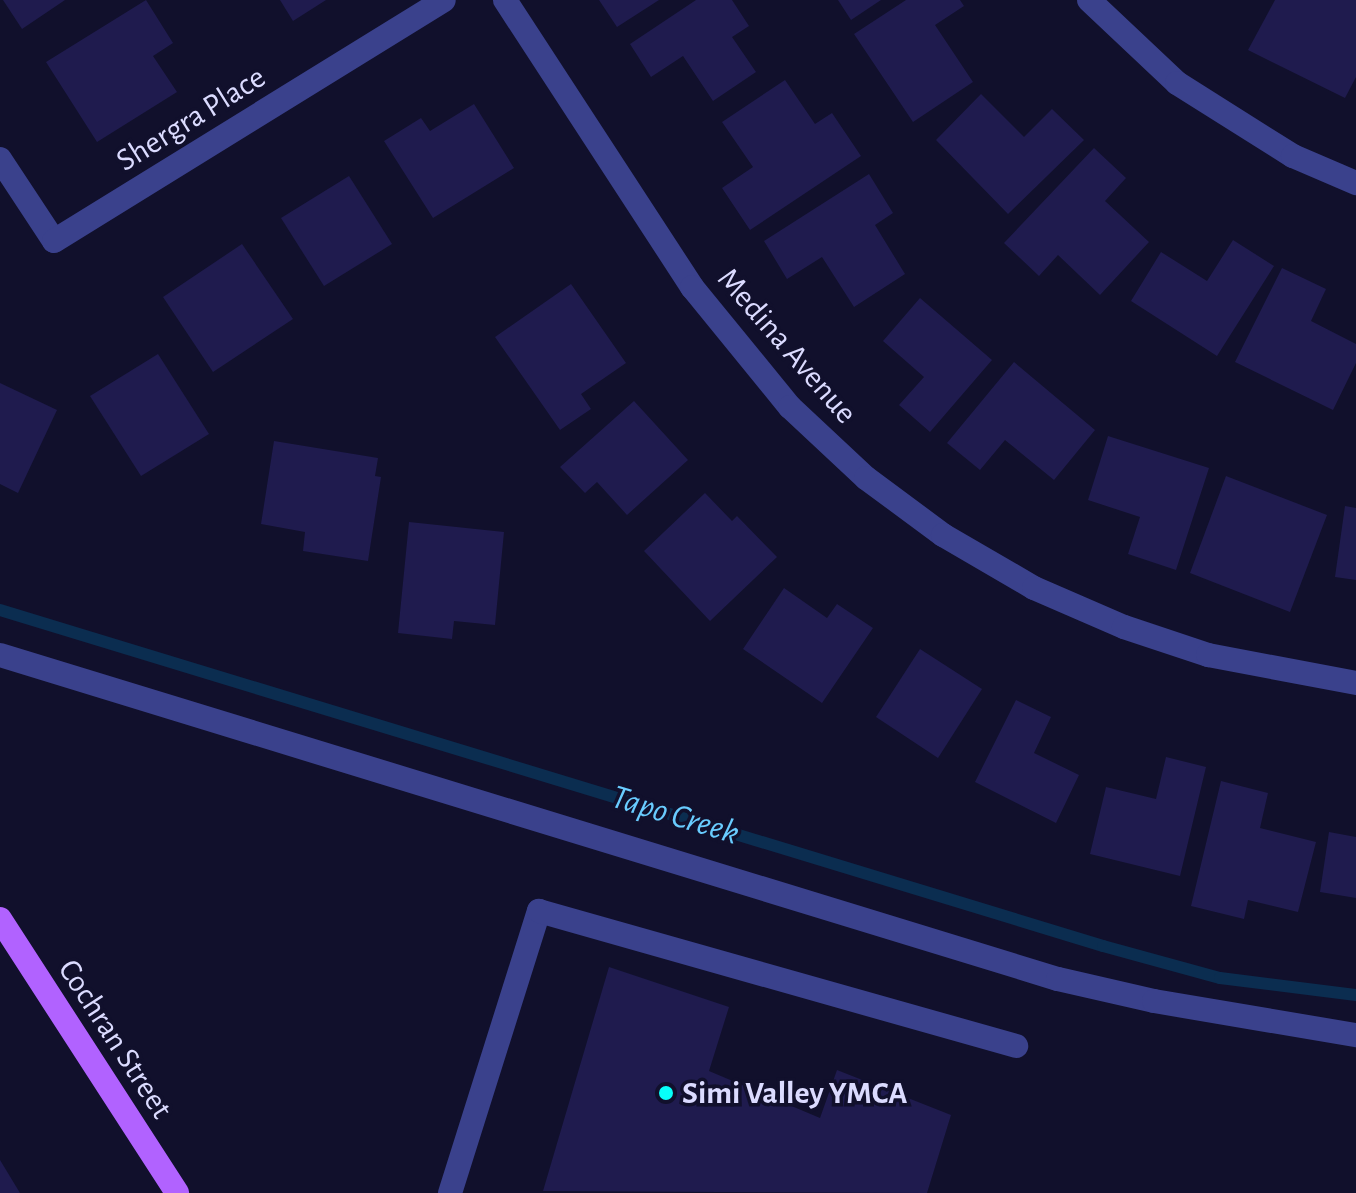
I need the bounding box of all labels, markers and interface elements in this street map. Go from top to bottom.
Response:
street label: Shergra Place [109,58,273,180]
street label: Medina Avenue [709,260,865,432]
water label: Tapo Creek [606,777,744,855]
street label: Cochran Street [49,952,181,1126]
place label: Simi Valley YMCA [682,1074,907,1112]
marker: Simi Valley YMCA [657,1084,675,1102]

